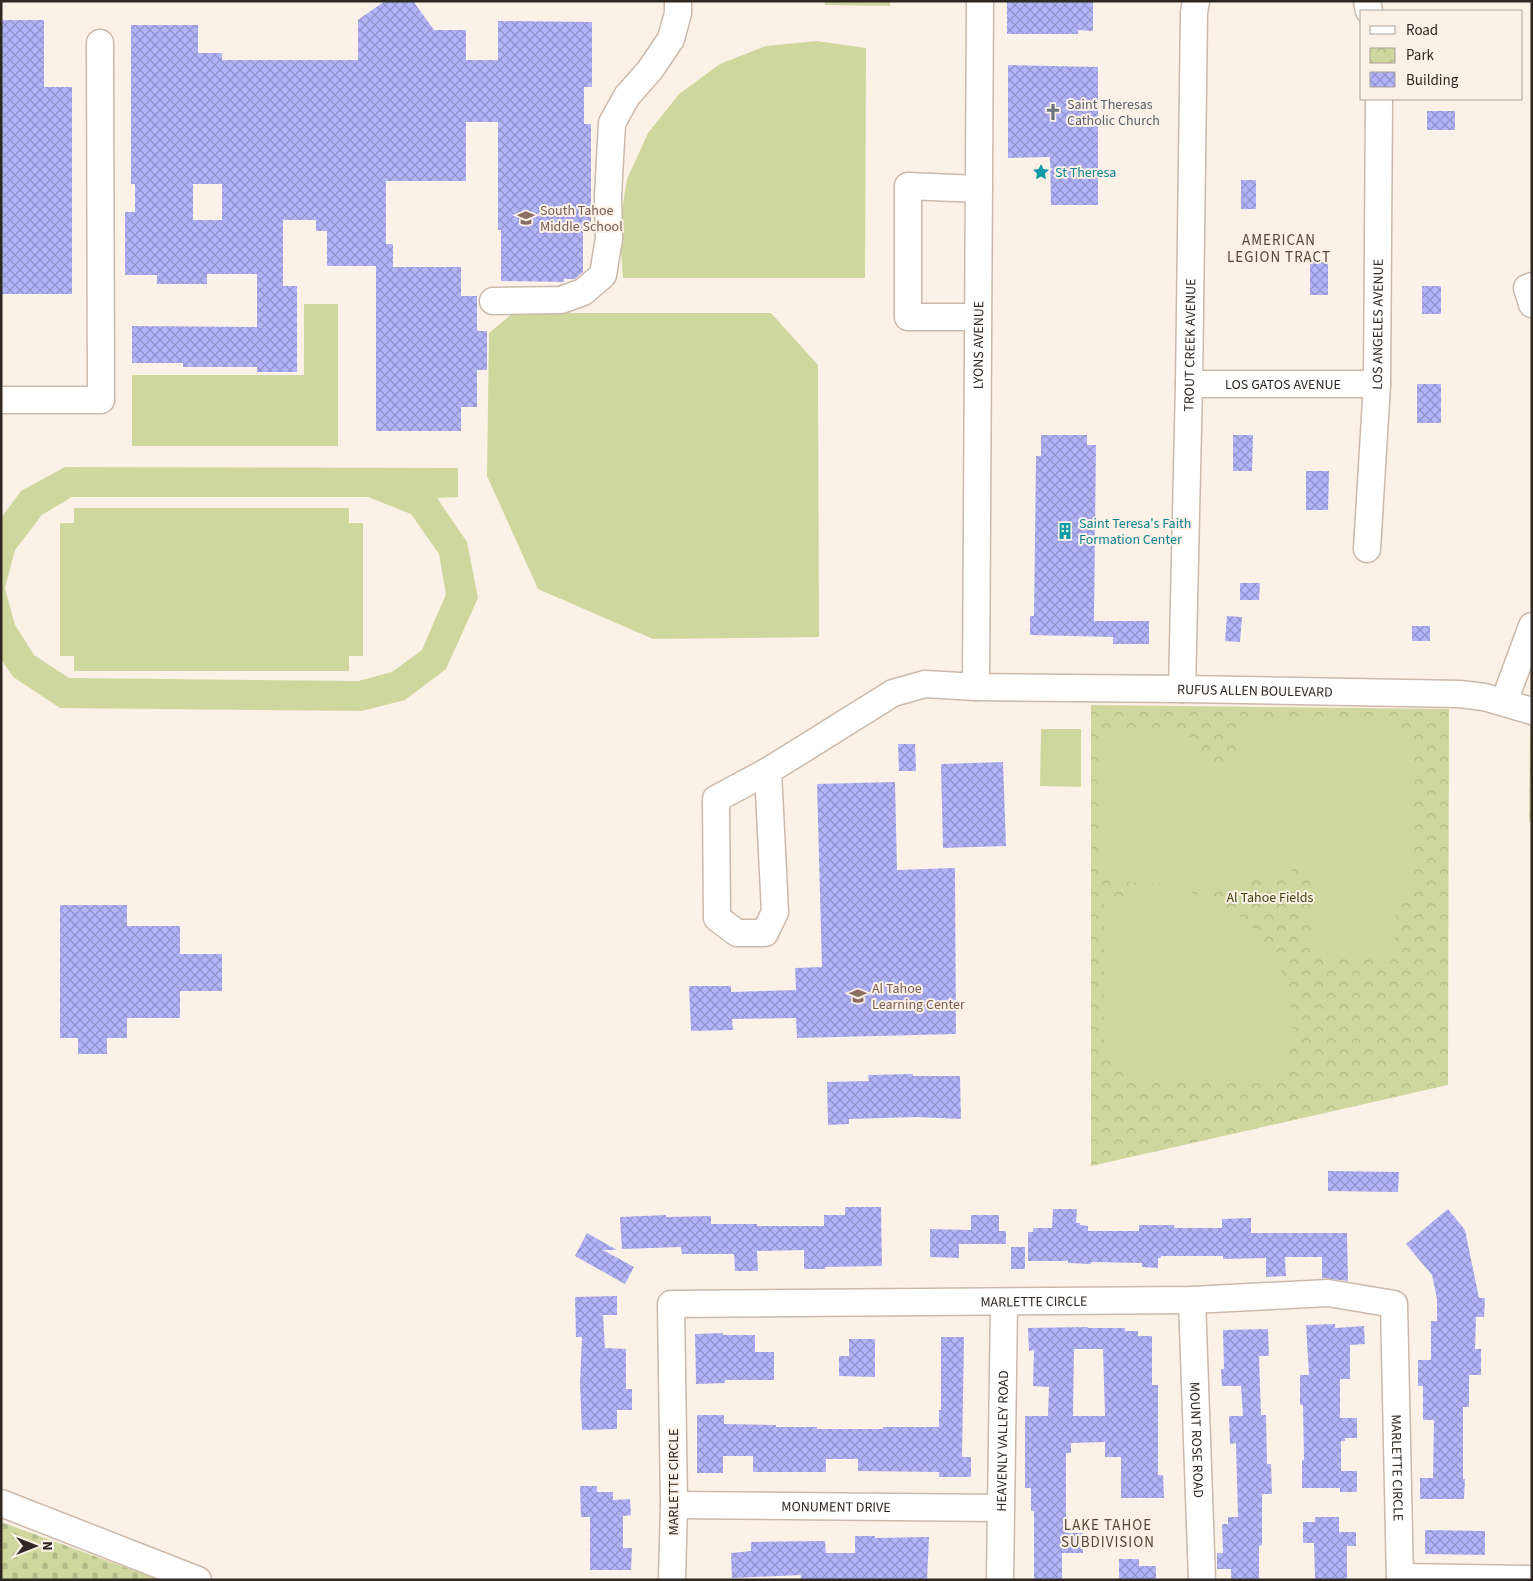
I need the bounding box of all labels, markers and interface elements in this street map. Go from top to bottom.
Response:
legend [1360,10,1523,100]
text: Road [1406,20,1438,41]
text: Park [1406,45,1435,66]
text: Building [1406,70,1459,91]
place label: Saint Theresas Catholic Church [1067,95,1160,131]
church icon: Saint Theresas Catholic Church [1043,102,1063,122]
place icon: St Theresa [1031,162,1051,182]
place label: St Theresa [1055,163,1116,183]
place label: South Tahoe Middle School [540,201,623,237]
school or university icon: South Tahoe Middle School [516,208,536,228]
district label: AMERICAN LEGION TRACT [1227,230,1331,268]
street label: LOS ANGELES AVENUE [1368,259,1389,390]
street label: TROUT CREEK AVENUE [1179,278,1201,412]
street label: LYONS AVENUE [969,301,989,389]
street label: LOS GATOS AVENUE [1225,375,1341,395]
place label: Saint Teresa's Faith Formation Center [1079,514,1191,550]
building icon: Saint Teresa's Faith Formation Center [1055,521,1075,541]
street label: RUFUS ALLEN BOULEVARD [1177,680,1333,703]
park label: Al Tahoe Fields [1227,888,1314,908]
place label: Al Tahoe Learning Center [872,979,965,1015]
school or university icon: Al Tahoe Learning Center [848,986,868,1006]
street label: MARLETTE CIRCLE [980,1292,1088,1313]
street label: HEAVENLY VALLEY ROAD [992,1370,1014,1512]
street label: MOUNT ROSE ROAD [1184,1382,1208,1498]
street label: MARLETTE CIRCLE [1385,1414,1408,1522]
street label: MARLETTE CIRCLE [664,1429,684,1535]
street label: MONUMENT DRIVE [781,1497,891,1518]
district label: LAKE TAHOE SUBDIVISION [1061,1515,1155,1553]
north arrow [10,1521,60,1571]
text: N [37,1541,57,1551]

